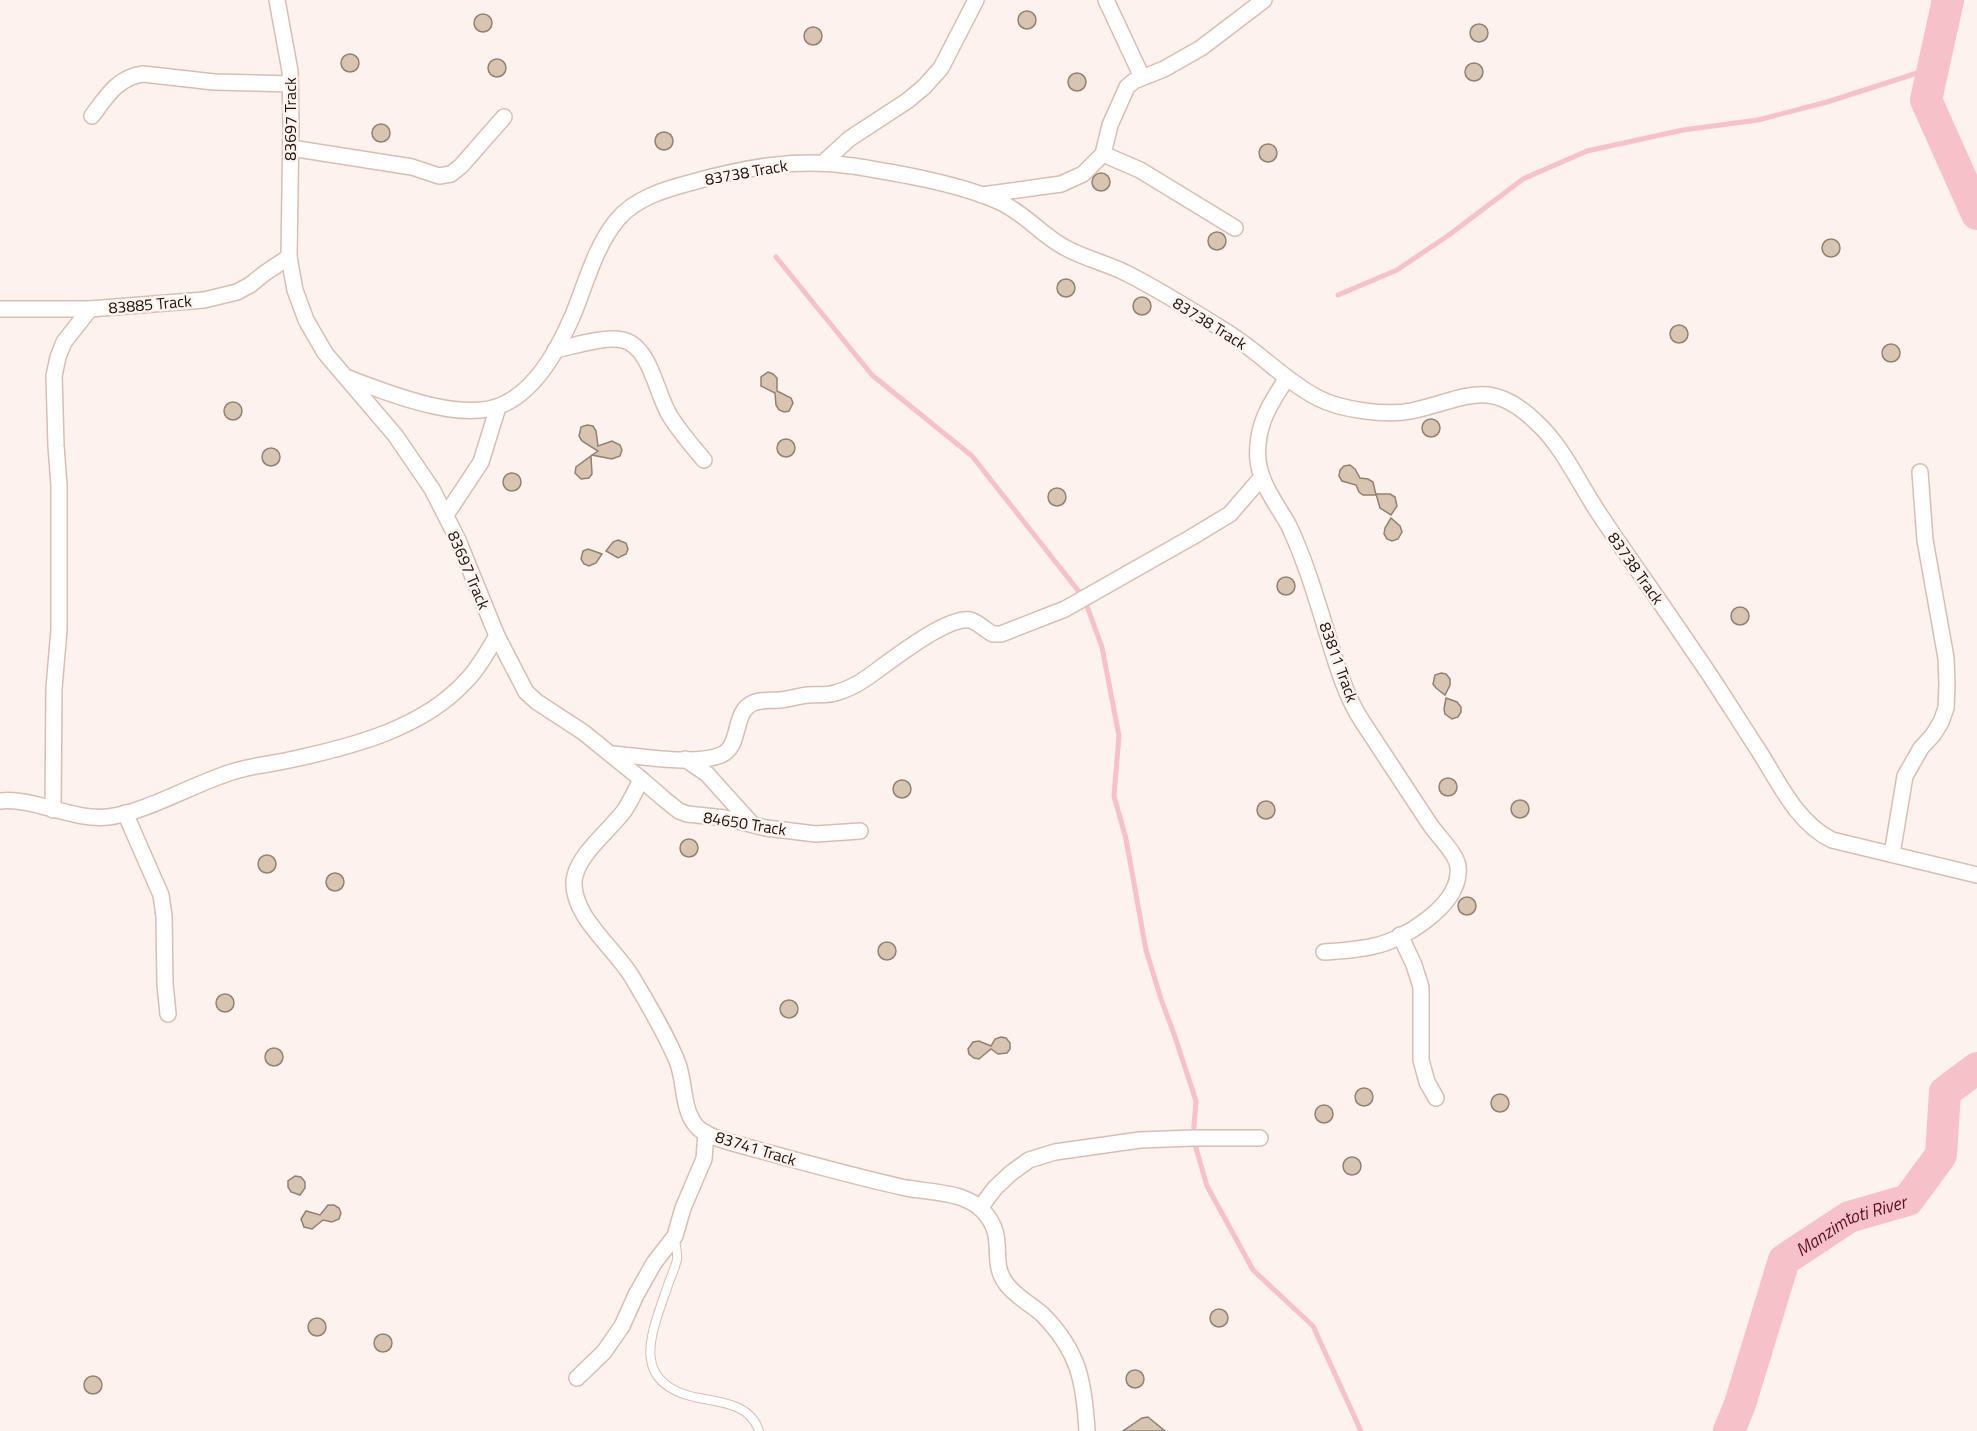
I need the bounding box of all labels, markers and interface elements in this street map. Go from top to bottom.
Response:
street label: 83697 Track [278,77,302,161]
street label: 83738 Track [703,153,790,191]
street label: 83885 Track [107,288,193,320]
street label: 83738 Track [1168,291,1252,355]
street label: 83697 Track [442,527,496,613]
street label: 83738 Track [1602,527,1670,609]
street label: 83811 Track [1313,619,1365,706]
street label: 84650 Track [702,805,788,841]
street label: 83741 Track [713,1124,800,1172]
water label: Manzimtoti River [1790,1187,1911,1263]

